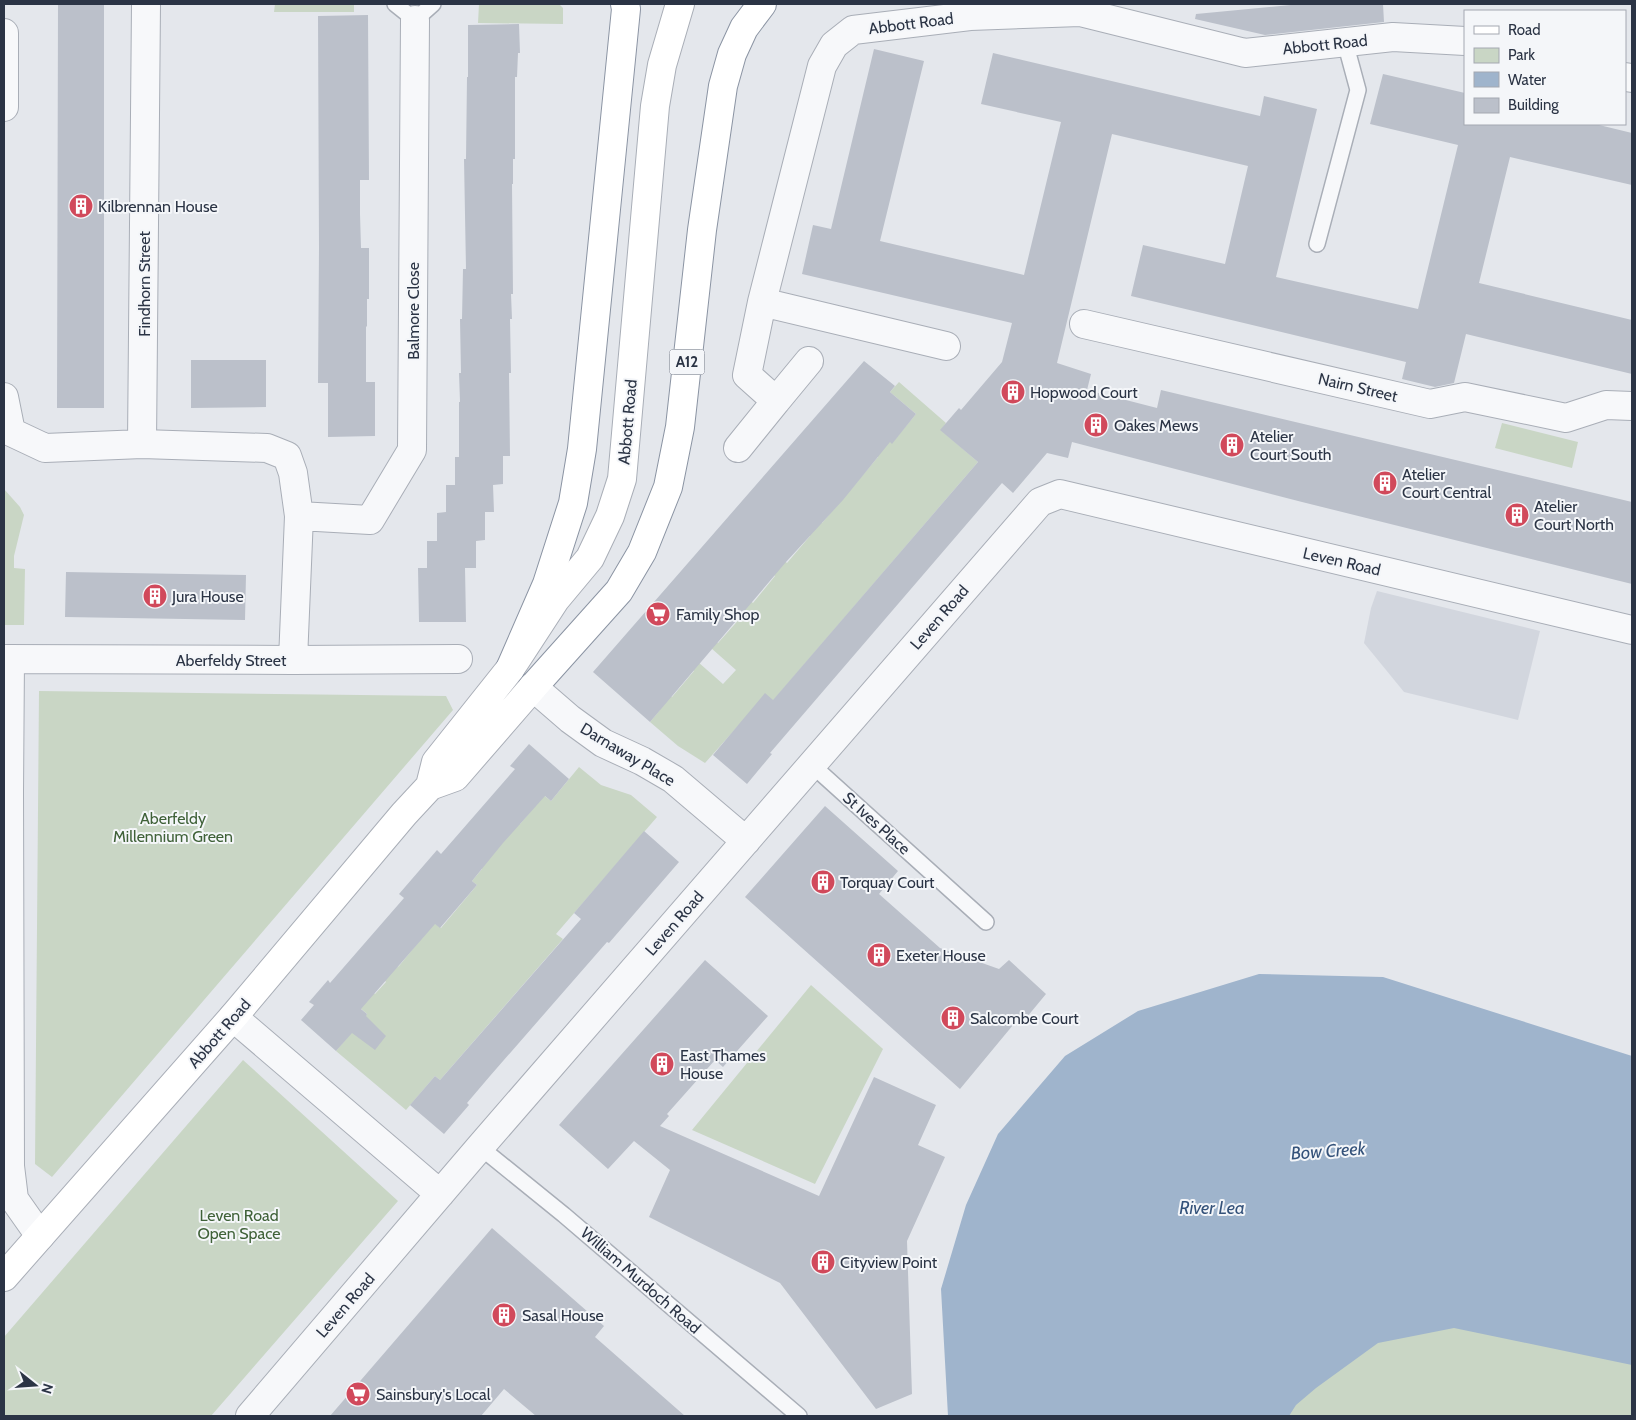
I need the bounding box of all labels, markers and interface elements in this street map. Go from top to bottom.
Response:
street label: Abbott Road [868,9,955,38]
legend [1464,10,1626,125]
text: Road [1508,21,1541,39]
street label: Abbott Road [1282,31,1369,58]
text: Park [1508,46,1535,64]
text: Water [1508,71,1546,89]
text: Building [1508,96,1559,114]
building icon: Kilbrennan House [68,193,94,219]
place label: Kilbrennan House [98,197,218,216]
street label: Findhorn Street [135,231,154,337]
street label: Balmore Close [404,262,423,360]
road number: A12 [670,350,704,374]
street label: Nairn Street [1316,369,1400,406]
street label: Abbott Road [614,379,641,465]
building icon: Hopwood Court [1000,379,1026,405]
place label: Hopwood Court [1030,383,1138,402]
building icon: Oakes Mews [1083,412,1109,438]
place label: Oakes Mews [1114,416,1199,435]
place label: Atelier Court South [1250,427,1331,464]
building icon: Atelier Court South [1219,432,1245,458]
place label: Atelier Court Central [1402,465,1492,502]
building icon: Atelier Court Central [1372,470,1398,496]
place label: Atelier Court North [1534,497,1614,534]
building icon: Atelier Court North [1504,502,1530,528]
street label: Leven Road [1301,543,1383,580]
street label: Leven Road [906,581,973,653]
building icon: Jura House [142,583,168,609]
place label: Jura House [171,587,244,606]
supermarket icon: Family Shop [645,601,671,627]
place label: Family Shop [676,605,760,624]
street label: Aberfeldy Street [176,651,287,670]
street label: Darnaway Place [577,719,679,790]
street label: St Ives Place [839,788,914,859]
park label: Aberfeldy Millennium Green [113,809,233,846]
building icon: Torquay Court [810,869,836,895]
place label: Torquay Court [840,873,935,892]
street label: Leven Road [641,887,708,959]
building icon: Exeter House [866,942,892,968]
place label: Exeter House [896,946,986,965]
street label: Abbott Road [184,995,255,1072]
building icon: Salcombe Court [940,1005,966,1031]
place label: Salcombe Court [970,1009,1079,1028]
place label: East Thames House [680,1046,766,1083]
building icon: East Thames House [649,1051,675,1077]
water label: Bow Creek [1290,1137,1367,1165]
water label: River Lea [1179,1197,1245,1219]
park label: Leven Road Open Space [197,1206,281,1243]
street label: William Murdoch Road [577,1223,705,1338]
building icon: Cityview Point [810,1249,836,1275]
place label: Cityview Point [840,1253,938,1272]
street label: Leven Road [312,1269,379,1341]
building icon: Sasal House [491,1302,517,1328]
place label: Sasal House [522,1306,604,1325]
north arrow [10,1360,60,1410]
text: N [37,1381,57,1396]
supermarket icon: Sainsbury's Local [345,1381,371,1407]
place label: Sainsbury's Local [376,1385,491,1404]

